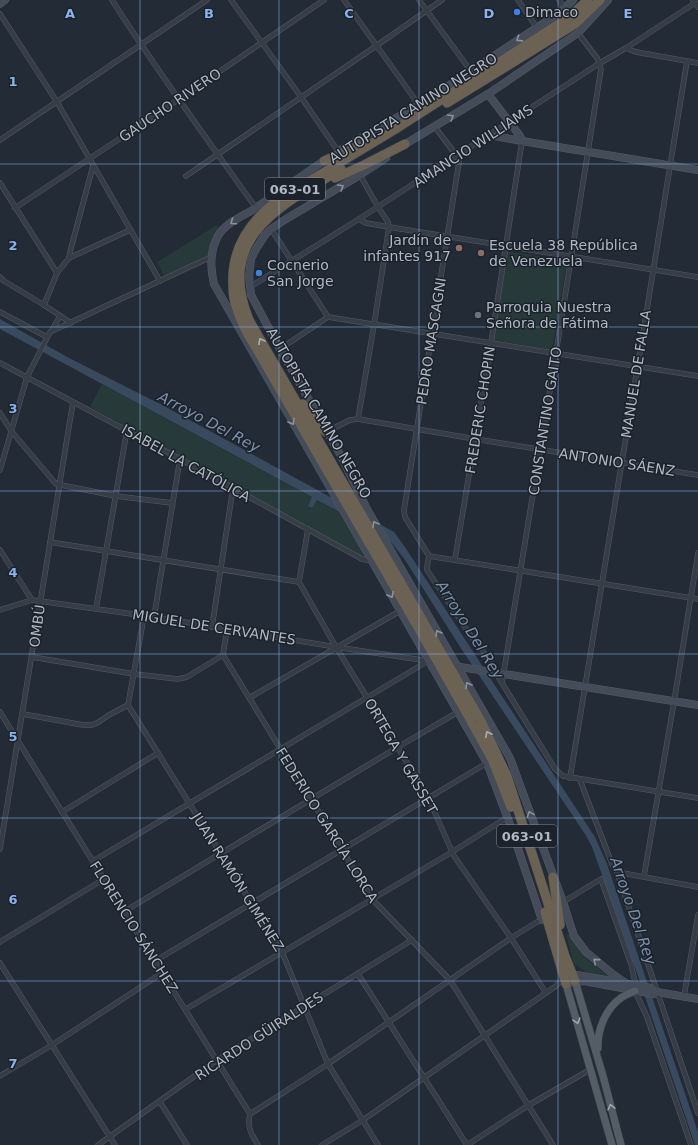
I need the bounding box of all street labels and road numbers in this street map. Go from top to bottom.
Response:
street label: AUTOPISTA CAMINO NEGRO [326,50,500,166]
street label: GAUCHO RIVERO [116,65,224,145]
street label: AMANCIO WILLIAMS [410,101,536,191]
road number: 063-01 [265,178,325,200]
street label: PEDRO MASCAGNI [413,276,449,406]
street label: MANUEL DE FALLA [618,308,654,439]
street label: AUTOPISTA CAMINO NEGRO [263,325,375,501]
street label: FREDERIC CHOPIN [462,345,498,475]
street label: CONSTANTINO GAITO [525,345,565,497]
street label: ISABEL LA CATÓLICA [119,420,254,505]
street label: ANTONIO SÁENZ [558,445,676,479]
street label: OMBÚ [25,603,48,648]
street label: MIGUEL DE CERVANTES [131,606,297,648]
street label: ORTEGA Y GASSET [361,695,441,817]
street label: FEDERICO GARCÍA LORCA [273,745,382,906]
street label: JUAN RAMÓN GIMÉNEZ [188,808,288,954]
road number: 063-01 [497,825,557,847]
street label: FLORENCIO SÁNCHEZ [87,858,181,996]
street label: RICARDO GÜIRALDES [191,988,326,1083]

